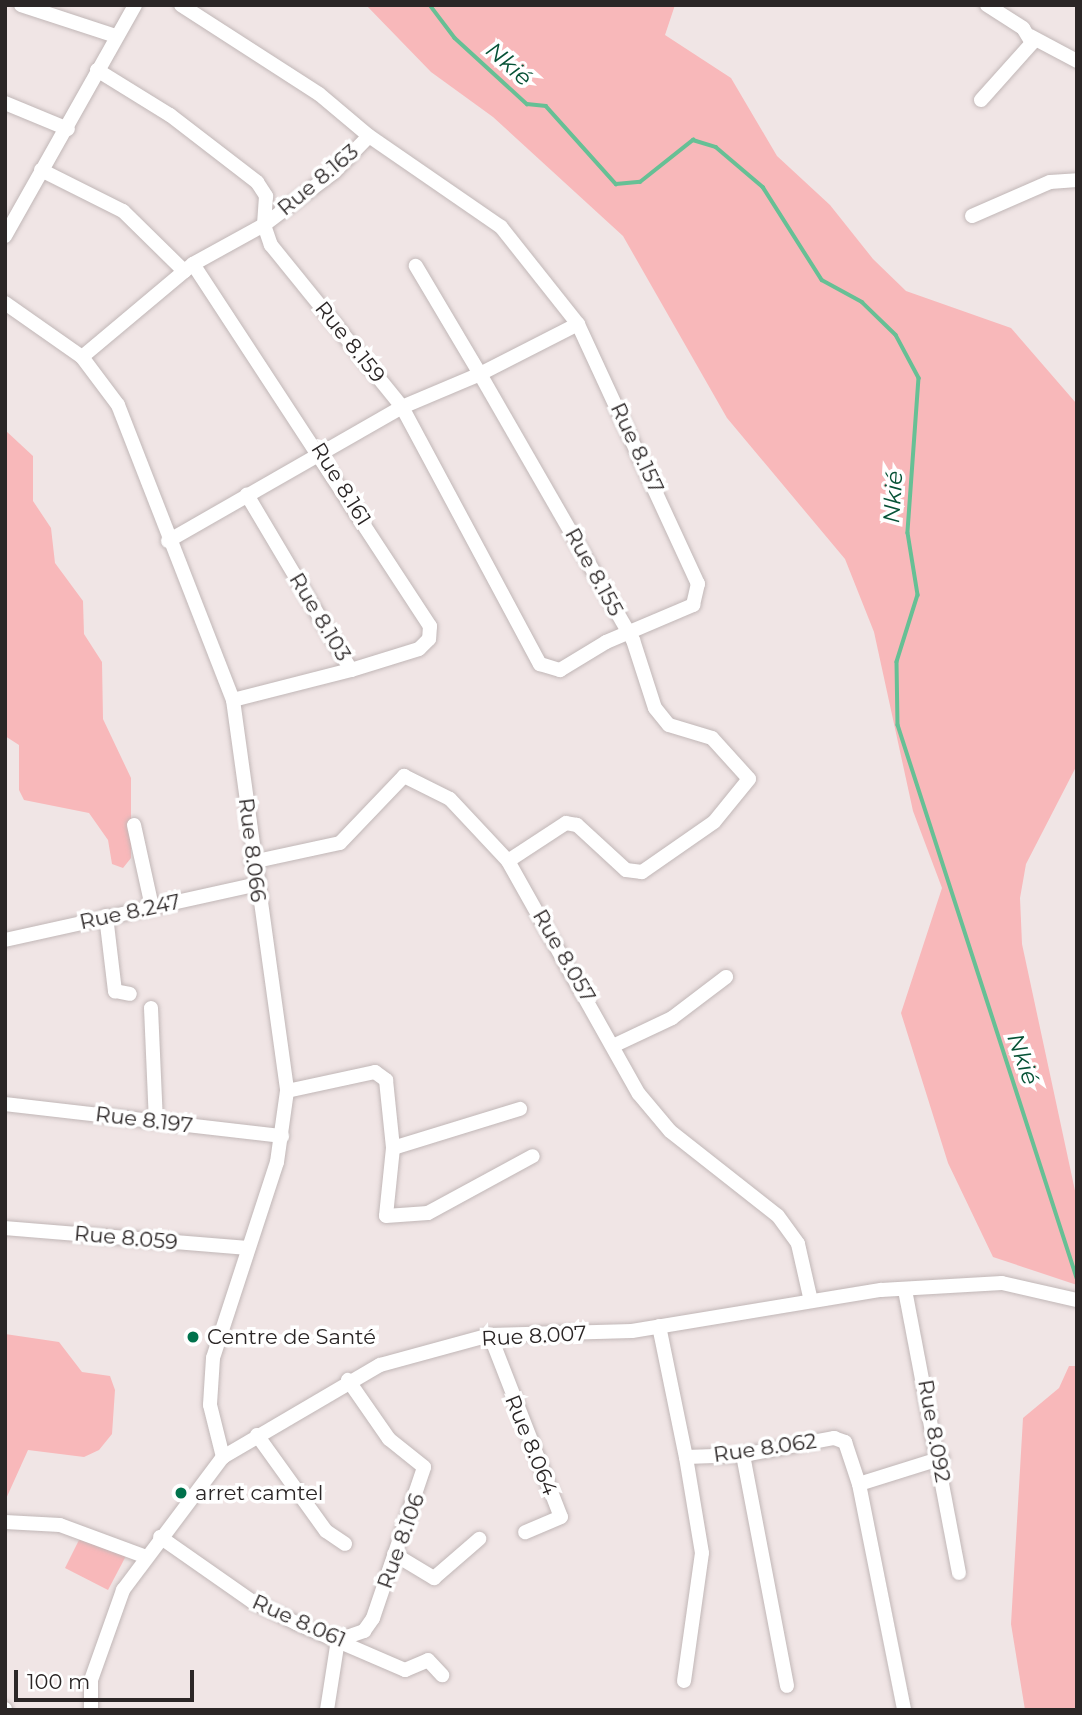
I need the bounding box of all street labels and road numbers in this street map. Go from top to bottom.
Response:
street label: Rue 8.163 [273,139,363,221]
street label: Rue 8.159 [310,296,390,388]
street label: Rue 8.157 [605,399,669,497]
street label: Rue 8.161 [306,438,376,530]
street label: Rue 8.155 [560,524,628,620]
street label: Rue 8.103 [284,568,356,666]
street label: Rue 8.066 [233,796,271,904]
street label: Rue 8.247 [77,889,183,935]
street label: Rue 8.057 [527,905,601,1007]
street label: Rue 8.197 [94,1102,194,1138]
street label: Rue 8.059 [73,1221,179,1255]
street label: Rue 8.007 [481,1321,587,1351]
street label: Rue 8.092 [913,1378,955,1484]
street label: Rue 8.064 [499,1391,563,1499]
street label: Rue 8.062 [712,1428,818,1468]
street label: Rue 8.106 [372,1490,430,1592]
street label: Rue 8.061 [248,1589,350,1653]

